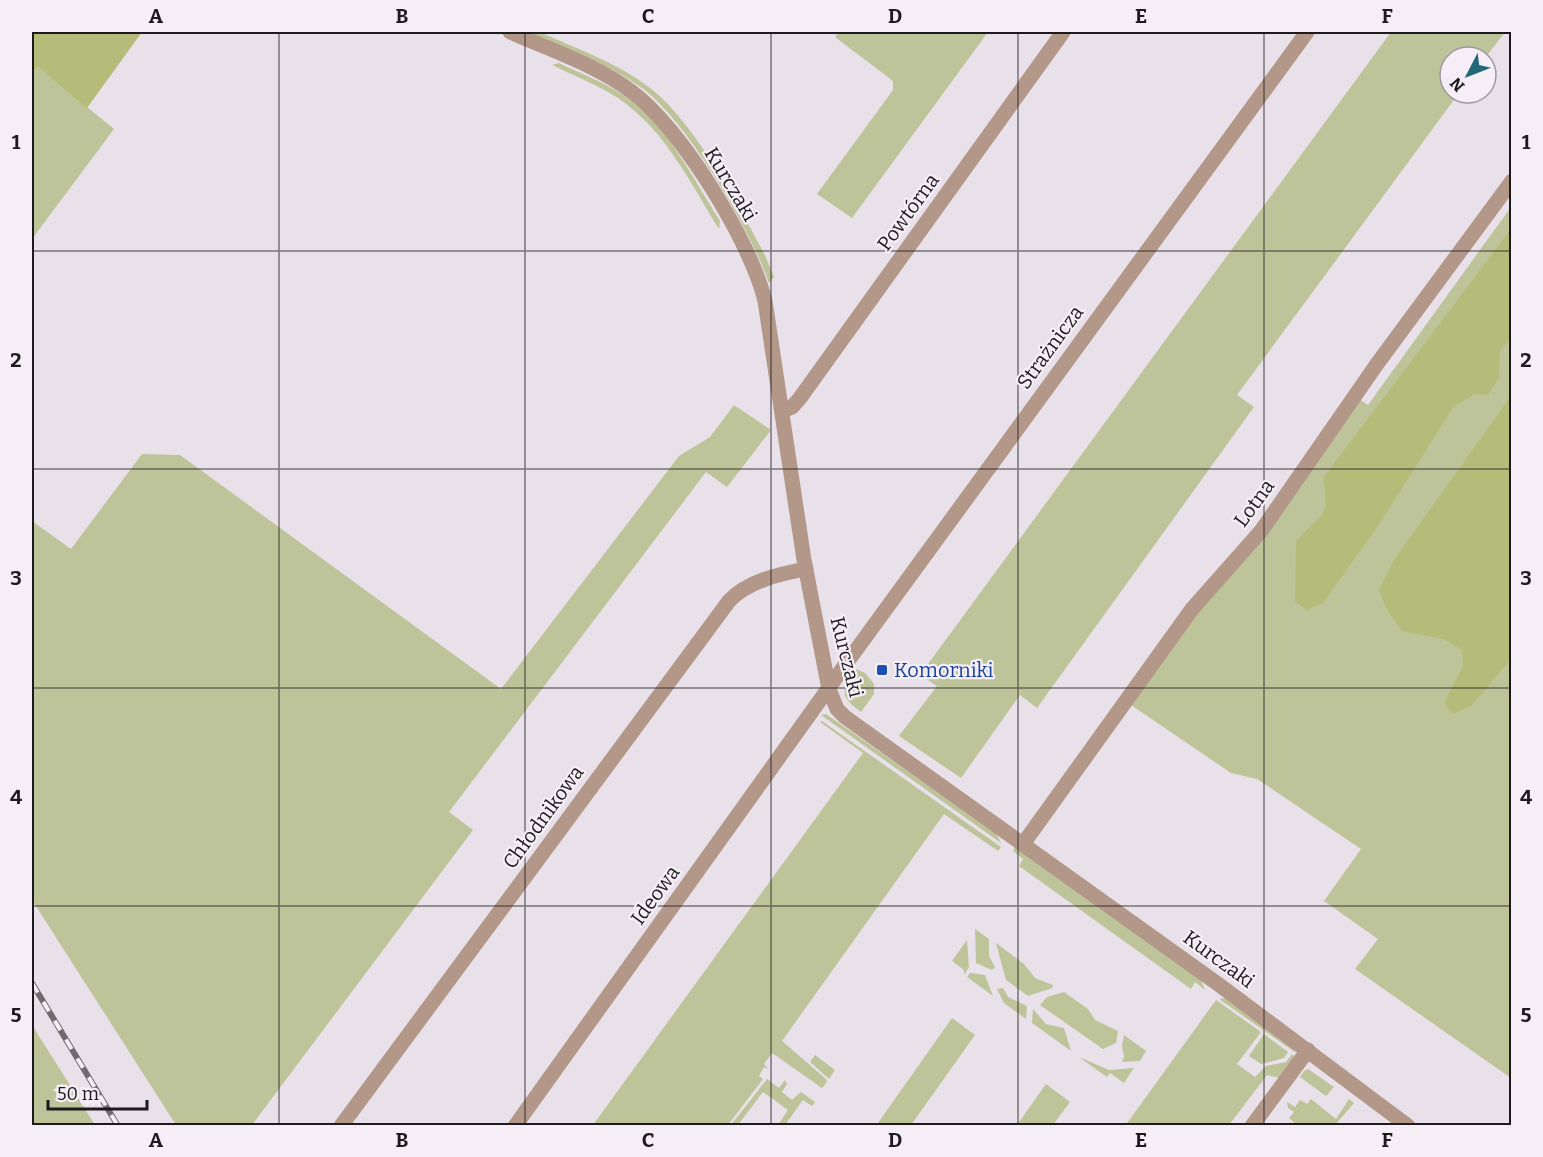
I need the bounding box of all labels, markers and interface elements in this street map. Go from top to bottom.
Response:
text: A [149,4,164,28]
text: B [396,4,409,28]
text: C [642,4,654,28]
text: D [888,4,902,28]
text: E [1135,4,1147,28]
text: F [1381,4,1393,28]
north arrow [1438,45,1498,105]
text: N [1446,74,1468,96]
text: 1 [12,130,21,154]
text: 1 [1522,130,1531,154]
street label: Kurczaki [700,143,762,225]
street label: Powtórna [872,169,944,255]
street label: Strażnicza [1012,301,1088,393]
text: 2 [10,348,22,372]
text: 2 [1520,348,1532,372]
street label: Lotna [1229,474,1279,532]
text: 3 [10,566,22,590]
text: 3 [1520,566,1532,590]
street label: Kurczaki [825,614,869,700]
place label: Komorniki [894,658,994,682]
marker: Komorniki [875,663,889,677]
street label: Chłodnikowa [498,761,589,873]
text: 4 [10,785,22,809]
text: 4 [1520,785,1532,809]
street label: Ideowa [626,861,684,929]
street label: Kurczaki [1179,925,1259,993]
text: 5 [11,1003,22,1027]
text: 5 [1521,1003,1532,1027]
scale bar [48,1073,147,1111]
text: 50 m [57,1083,99,1105]
text: A [149,1128,164,1152]
text: B [396,1128,409,1152]
text: C [642,1128,654,1152]
text: D [888,1128,902,1152]
text: E [1135,1128,1147,1152]
text: F [1381,1128,1393,1152]

